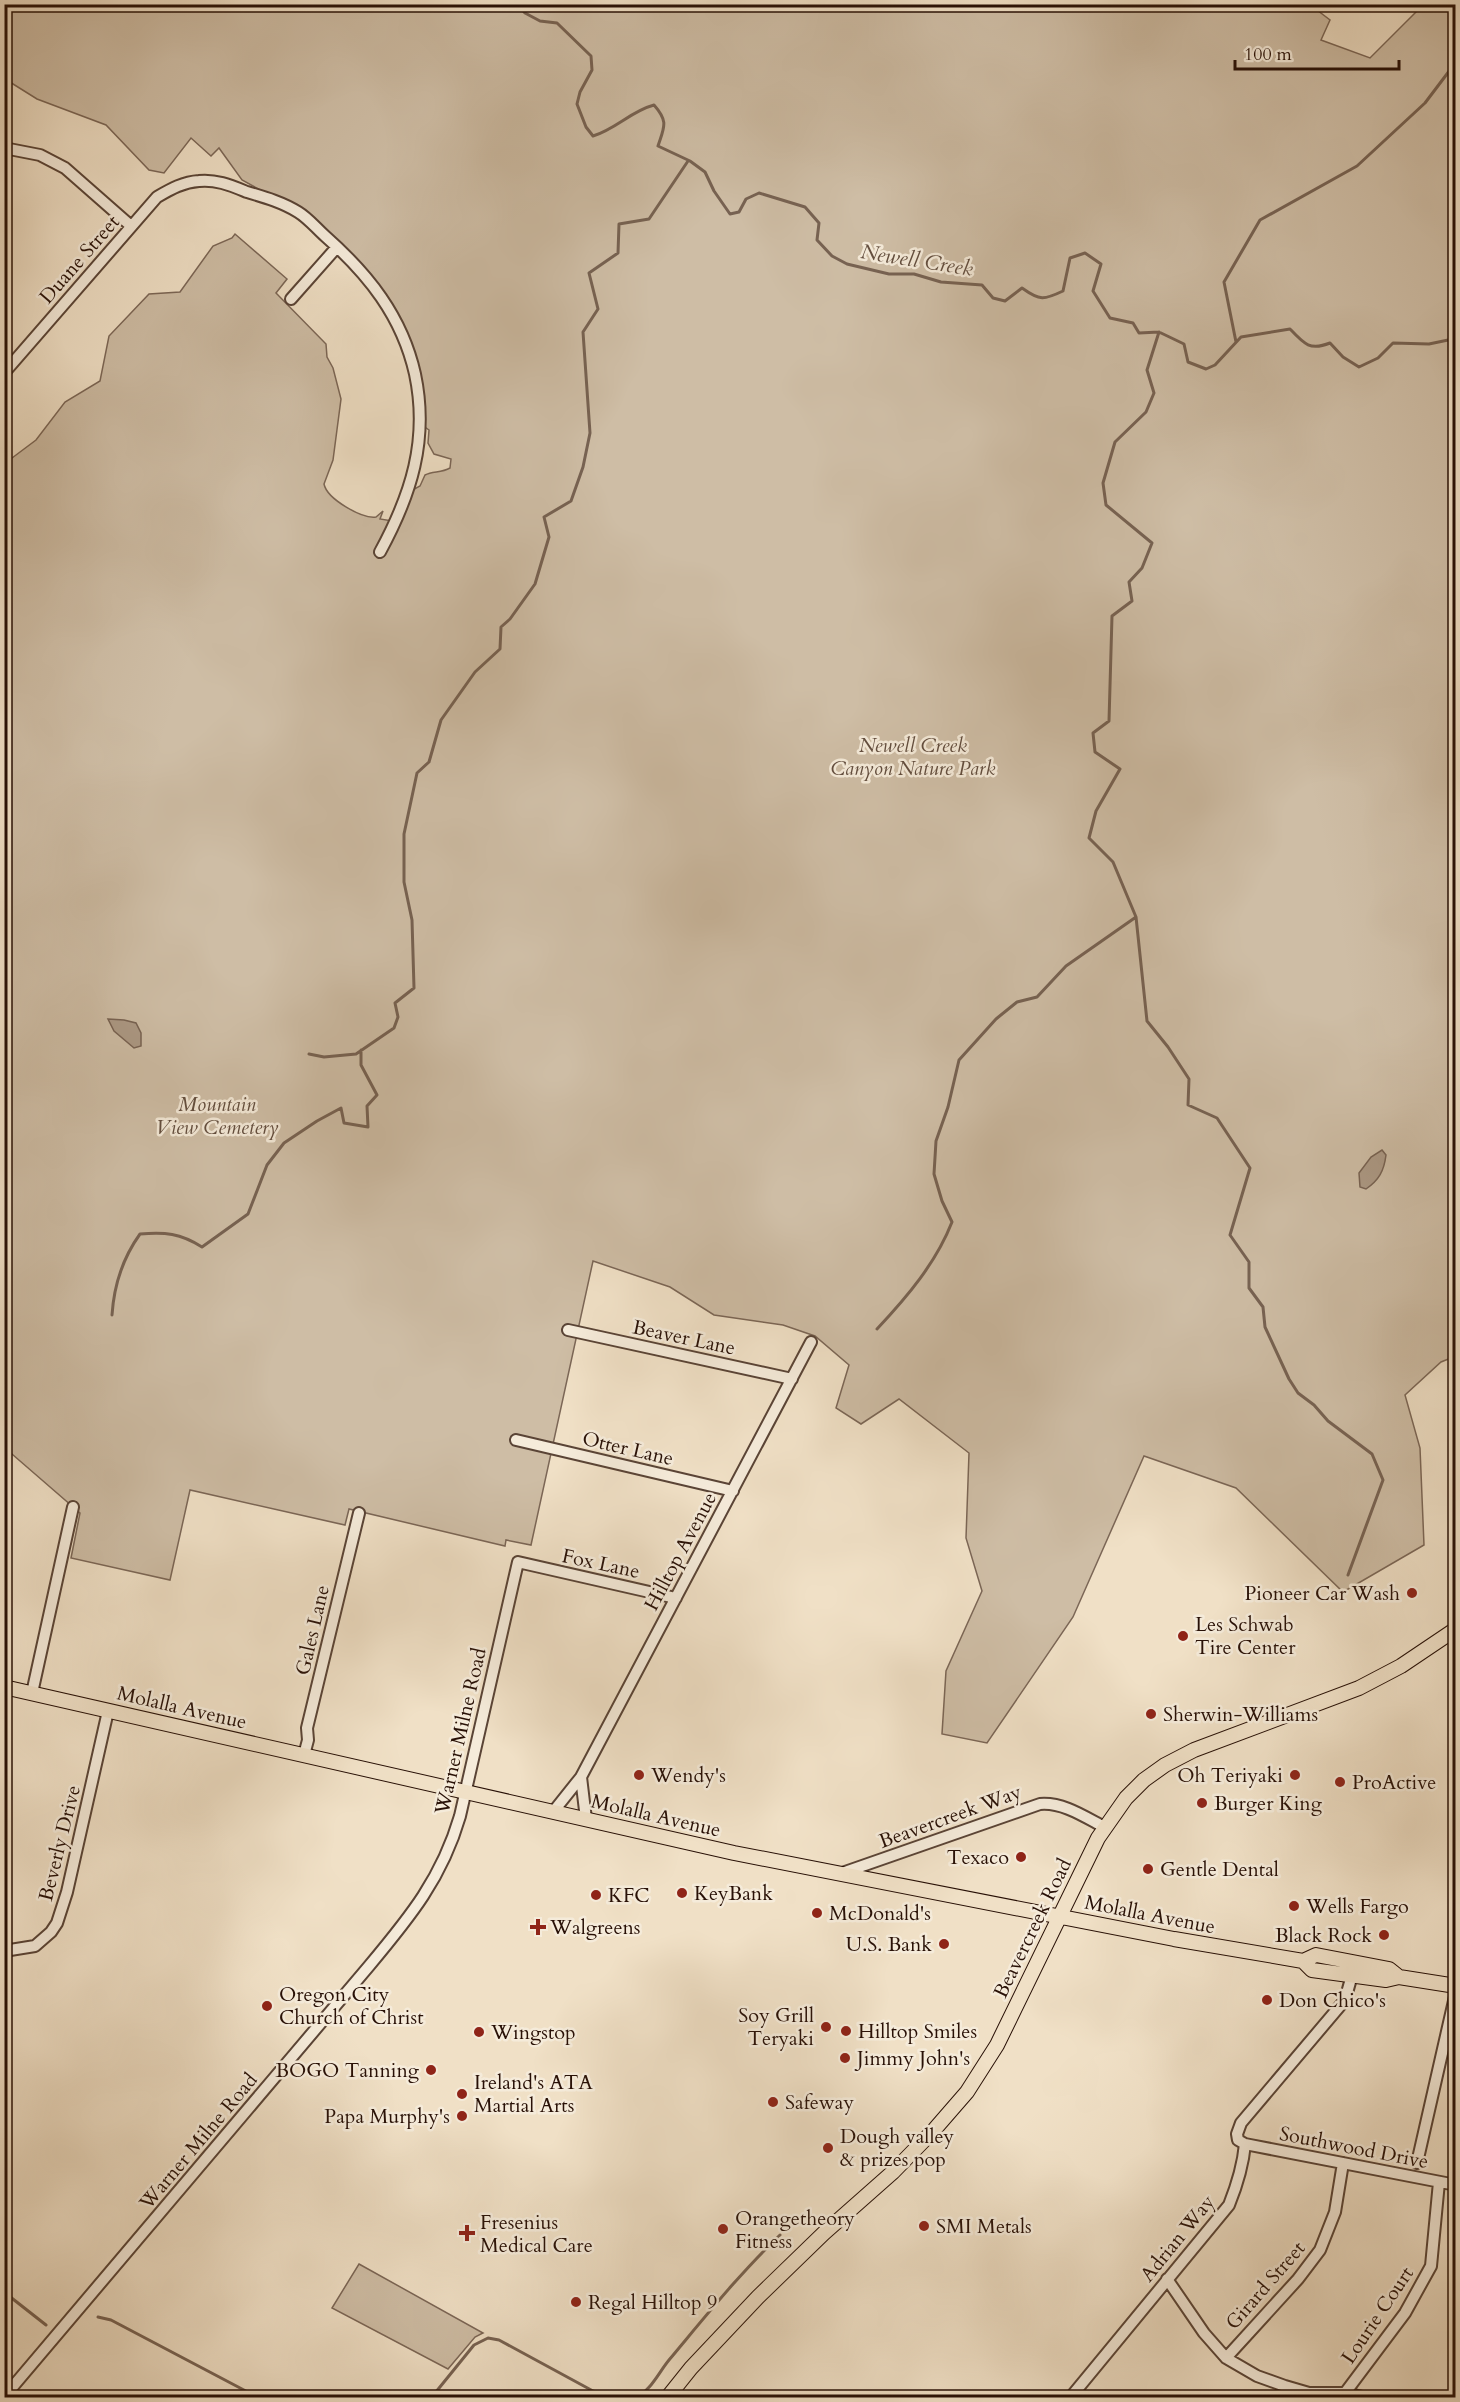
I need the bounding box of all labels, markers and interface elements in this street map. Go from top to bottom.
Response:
scale bar [1235,33,1398,71]
text: 100 m [1244,42,1292,67]
street label: Duane Street [33,209,126,310]
water label: Newell Creek [859,237,976,284]
park label: Newell Creek Canyon Nature Park [831,732,996,782]
park label: Mountain View Cemetery [156,1091,279,1141]
street label: Beaver Lane [630,1313,738,1362]
street label: Otter Lane [580,1425,676,1472]
street label: Hilltop Avenue [638,1487,723,1615]
street label: Fox Lane [560,1542,642,1585]
place label: Pioneer Car Wash [1245,1580,1400,1607]
street label: Gales Lane [289,1582,336,1678]
marker: Pioneer Car Wash [1405,1586,1419,1600]
place label: Les Schwab Tire Center [1195,1611,1296,1661]
marker: Les Schwab Tire Center [1176,1629,1190,1643]
street label: Warner Milne Road [428,1645,493,1818]
street label: Molalla Avenue [114,1679,249,1736]
place label: Sherwin-Williams [1163,1701,1318,1728]
marker: Sherwin-Williams [1144,1707,1158,1721]
place label: Wendy's [650,1762,726,1789]
place label: Oh Teriyaki [1177,1762,1283,1789]
marker: Wendy's [632,1768,646,1782]
marker: Oh Teriyaki [1288,1768,1302,1782]
place label: ProActive [1352,1769,1436,1796]
marker: ProActive [1333,1775,1347,1789]
street label: Beavercreek Way [875,1778,1026,1855]
street label: Beverly Drive [32,1782,87,1904]
street label: Molalla Avenue [588,1787,723,1844]
place label: Burger King [1214,1790,1323,1817]
marker: Burger King [1195,1796,1209,1810]
place label: Texaco [947,1844,1009,1871]
marker: Texaco [1014,1850,1028,1864]
street label: Beavercreek Road [987,1853,1078,2003]
place label: Gentle Dental [1160,1856,1279,1883]
marker: Gentle Dental [1141,1862,1155,1876]
place label: KeyBank [694,1880,773,1907]
place label: KFC [608,1882,650,1909]
marker: KeyBank [675,1886,689,1900]
marker: KFC [589,1888,603,1902]
street label: Molalla Avenue [1082,1889,1217,1940]
place label: Wells Fargo [1305,1893,1409,1920]
marker: Wells Fargo [1287,1899,1301,1913]
place label: McDonald's [829,1900,931,1927]
marker: McDonald's [810,1906,824,1920]
place label: Walgreens [549,1914,641,1941]
marker: Walgreens [531,1920,545,1934]
place label: Black Rock [1275,1922,1372,1949]
marker: Black Rock [1377,1928,1391,1942]
place label: U.S. Bank [846,1931,932,1958]
marker: U.S. Bank [937,1937,951,1951]
place label: Oregon City Church of Christ [279,1981,424,2031]
place label: Don Chico's [1279,1987,1386,2014]
marker: Don Chico's [1260,1993,1274,2007]
marker: Oregon City Church of Christ [260,1999,274,2013]
place label: Soy Grill Teryaki [738,2002,814,2052]
place label: Hilltop Smiles [858,2018,977,2045]
place label: Wingstop [490,2019,576,2046]
marker: Soy Grill Teryaki [819,2020,833,2034]
marker: Hilltop Smiles [839,2024,853,2038]
marker: Wingstop [472,2025,486,2039]
place label: Jimmy John's [854,2045,970,2072]
marker: Jimmy John's [838,2051,852,2065]
place label: BOGO Tanning [275,2057,420,2084]
marker: BOGO Tanning [424,2063,438,2077]
street label: Warner Milne Road [133,2067,264,2216]
place label: Ireland's ATA Martial Arts [474,2069,593,2119]
marker: Ireland's ATA Martial Arts [455,2087,469,2101]
place label: Safeway [785,2089,855,2116]
marker: Safeway [766,2095,780,2109]
place label: Papa Murphy's [324,2103,450,2130]
marker: Papa Murphy's [455,2109,469,2123]
street label: Southwood Drive [1277,2120,1431,2175]
place label: Dough valley & prizes pop [840,2123,955,2173]
marker: Dough valley & prizes pop [821,2141,835,2155]
street label: Adrian Way [1134,2189,1221,2287]
place label: Orangetheory Fitness [735,2205,855,2255]
place label: Fresenius Medical Care [480,2209,593,2259]
place label: SMI Metals [936,2213,1032,2240]
marker: SMI Metals [917,2219,931,2233]
marker: Orangetheory Fitness [716,2222,730,2236]
marker: Fresenius Medical Care [458,2224,476,2242]
street label: Girard Street [1219,2235,1312,2335]
street label: Lourie Court [1335,2261,1420,2369]
place label: Regal Hilltop 9 [588,2289,717,2316]
marker: Regal Hilltop 9 [569,2295,583,2309]

